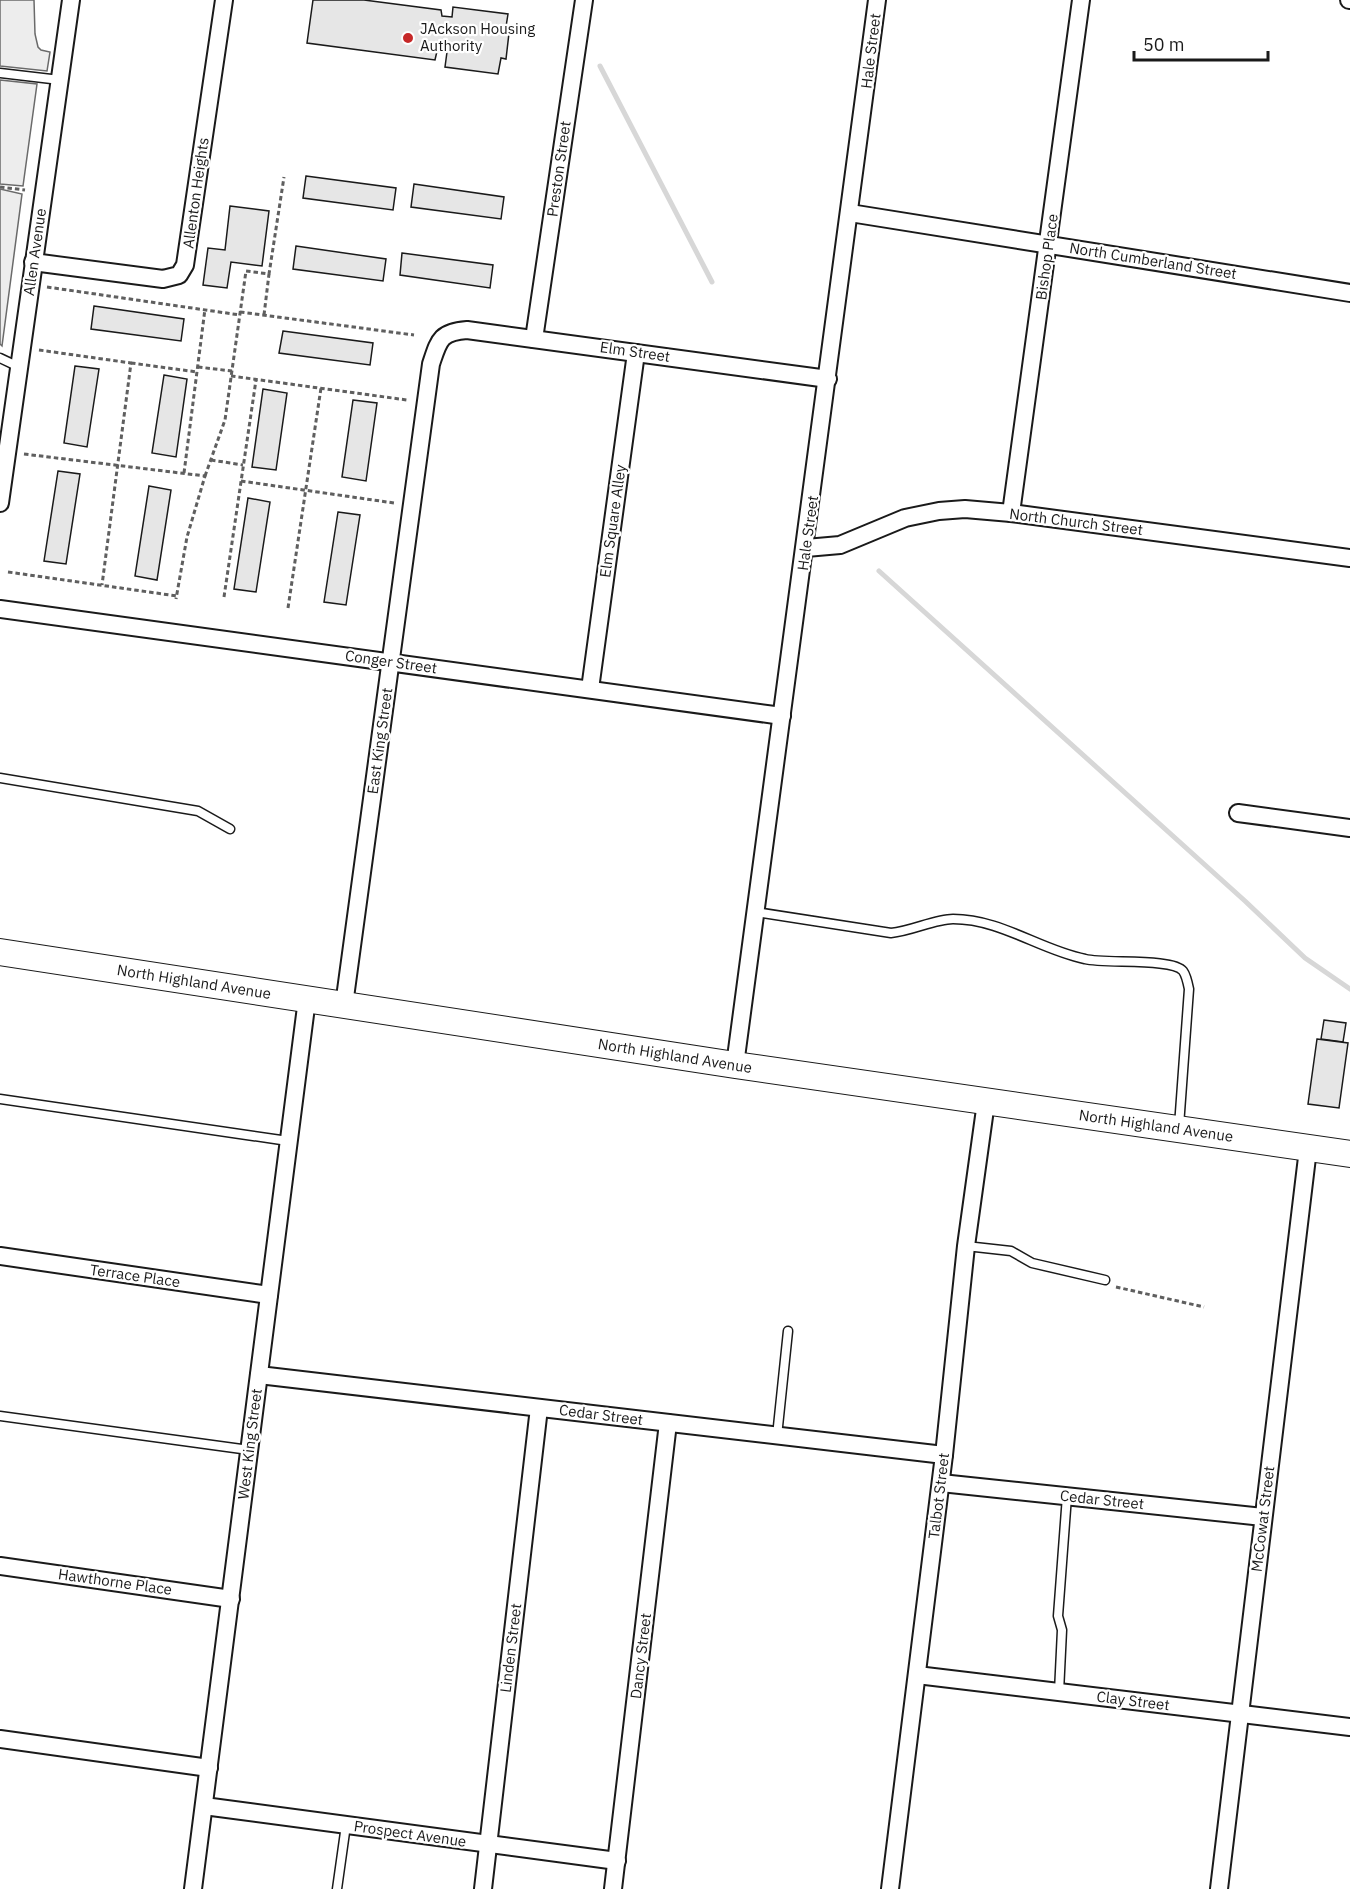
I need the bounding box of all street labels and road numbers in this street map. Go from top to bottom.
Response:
street label: Hale Street [856,12,885,90]
street label: Preston Street [542,120,575,218]
street label: Allenton Heights [178,136,213,250]
street label: Allen Avenue [19,207,50,297]
street label: Bishop Place [1031,213,1062,301]
street label: North Cumberland Street [1068,238,1238,283]
street label: Elm Street [599,337,671,366]
street label: Elm Square Alley [595,463,630,579]
street label: Hale Street [793,494,822,572]
street label: North Church Street [1008,504,1144,539]
street label: Conger Street [344,646,438,677]
street label: East King Street [363,687,396,795]
street label: North Highland Avenue [116,960,272,1003]
street label: North Highland Avenue [597,1034,753,1077]
street label: North Highland Avenue [1078,1105,1234,1146]
street label: Terrace Place [89,1260,181,1291]
street label: West King Street [233,1387,266,1501]
street label: Cedar Street [558,1400,644,1429]
street label: Talbot Street [924,1452,953,1540]
street label: McCowat Street [1247,1465,1278,1573]
street label: Cedar Street [1059,1486,1145,1513]
street label: Hawthorne Place [57,1564,173,1599]
street label: Linden Street [496,1602,525,1694]
street label: Dancy Street [626,1612,655,1700]
street label: Clay Street [1095,1687,1171,1714]
street label: Prospect Avenue [353,1816,468,1851]

